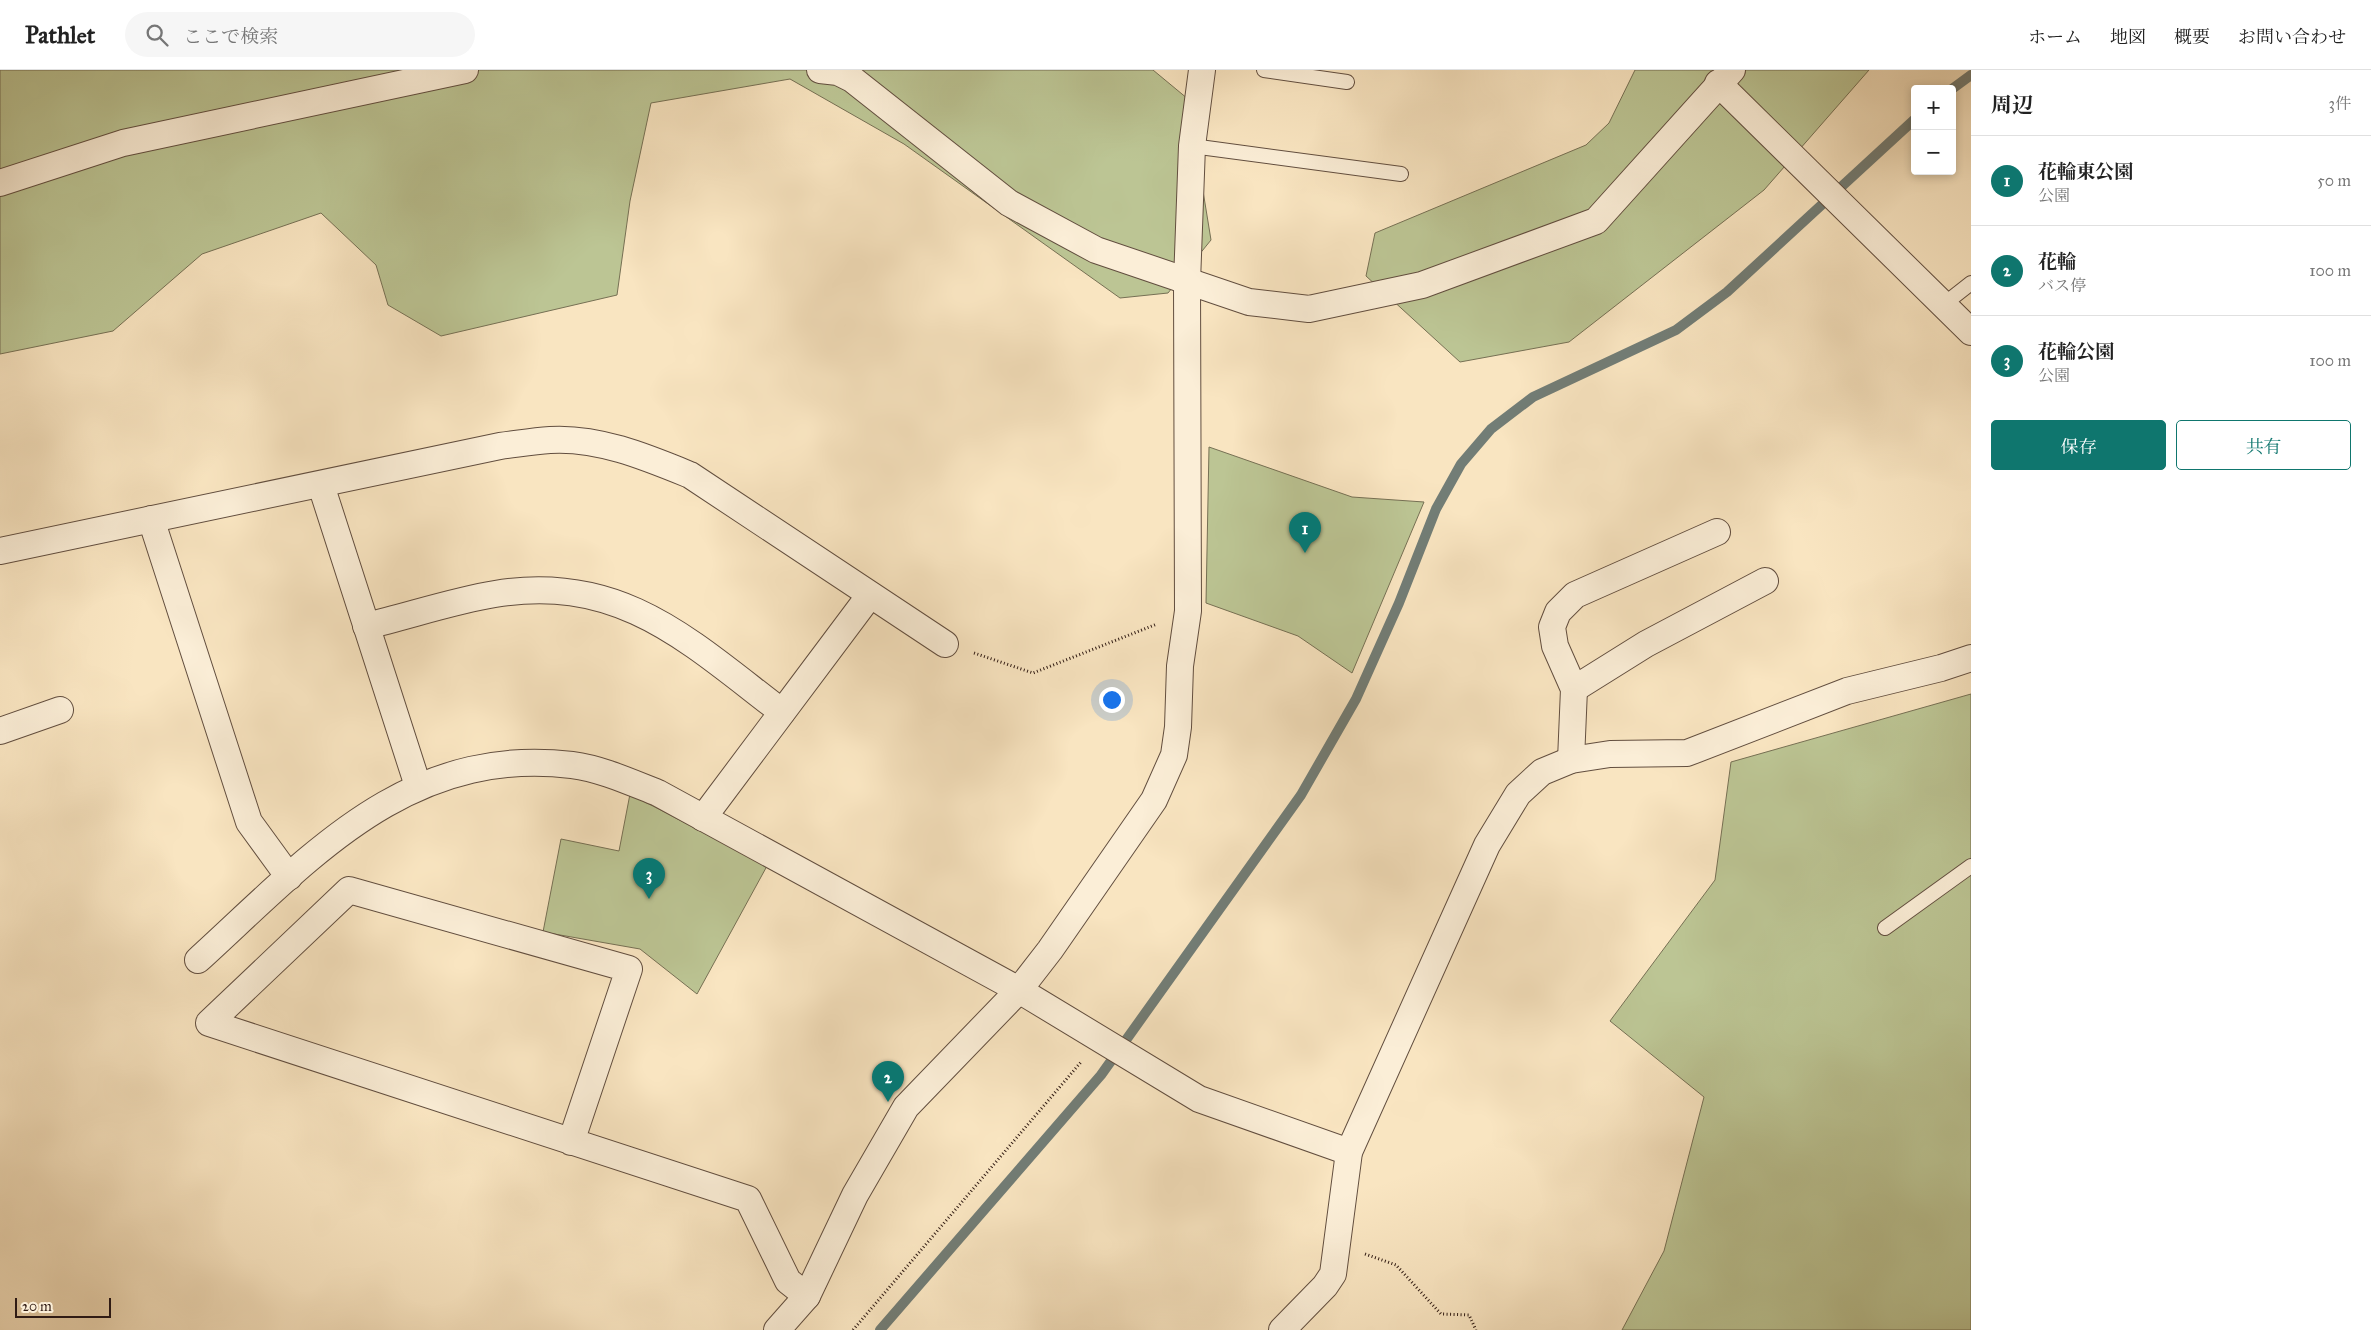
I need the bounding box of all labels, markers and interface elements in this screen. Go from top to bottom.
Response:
search box [125,12,475,57]
text: Pathlet [25,20,95,50]
icon: search [143,21,171,49]
text: ここで検索 [183,25,278,48]
text: ホーム [2028,26,2082,48]
text: 地図 [2110,26,2146,48]
text: 概要 [2174,26,2210,48]
text: お問い合わせ [2238,26,2346,48]
map controls [1911,85,1956,175]
button: + [1911,85,1956,130]
text: 周辺 [1991,92,2033,118]
text: 3件 [2329,94,2351,113]
button: − [1911,130,1956,175]
text: 花輪東公園 [2038,160,2133,183]
text: 1 [2004,171,2010,190]
text: 50 m [2317,171,2351,190]
text: 公園 [2038,186,2070,205]
text: 花輪 [2038,250,2076,273]
text: 2 [2003,261,2011,280]
text: 100 m [2309,261,2351,280]
text: バス停 [2038,276,2086,295]
text: 花輪公園 [2038,340,2114,363]
text: 3 [2004,351,2010,370]
text: 100 m [2309,351,2351,370]
text: 公園 [2038,366,2070,385]
button: 保存 [1991,420,2166,470]
button: 共有 [2176,420,2351,470]
pin: 1 [1289,512,1321,553]
your location [1099,687,1125,713]
pin: 3 [633,858,665,899]
pin: 2 [872,1061,904,1102]
scale bar [15,1295,111,1318]
text: 20 m [22,1298,52,1315]

